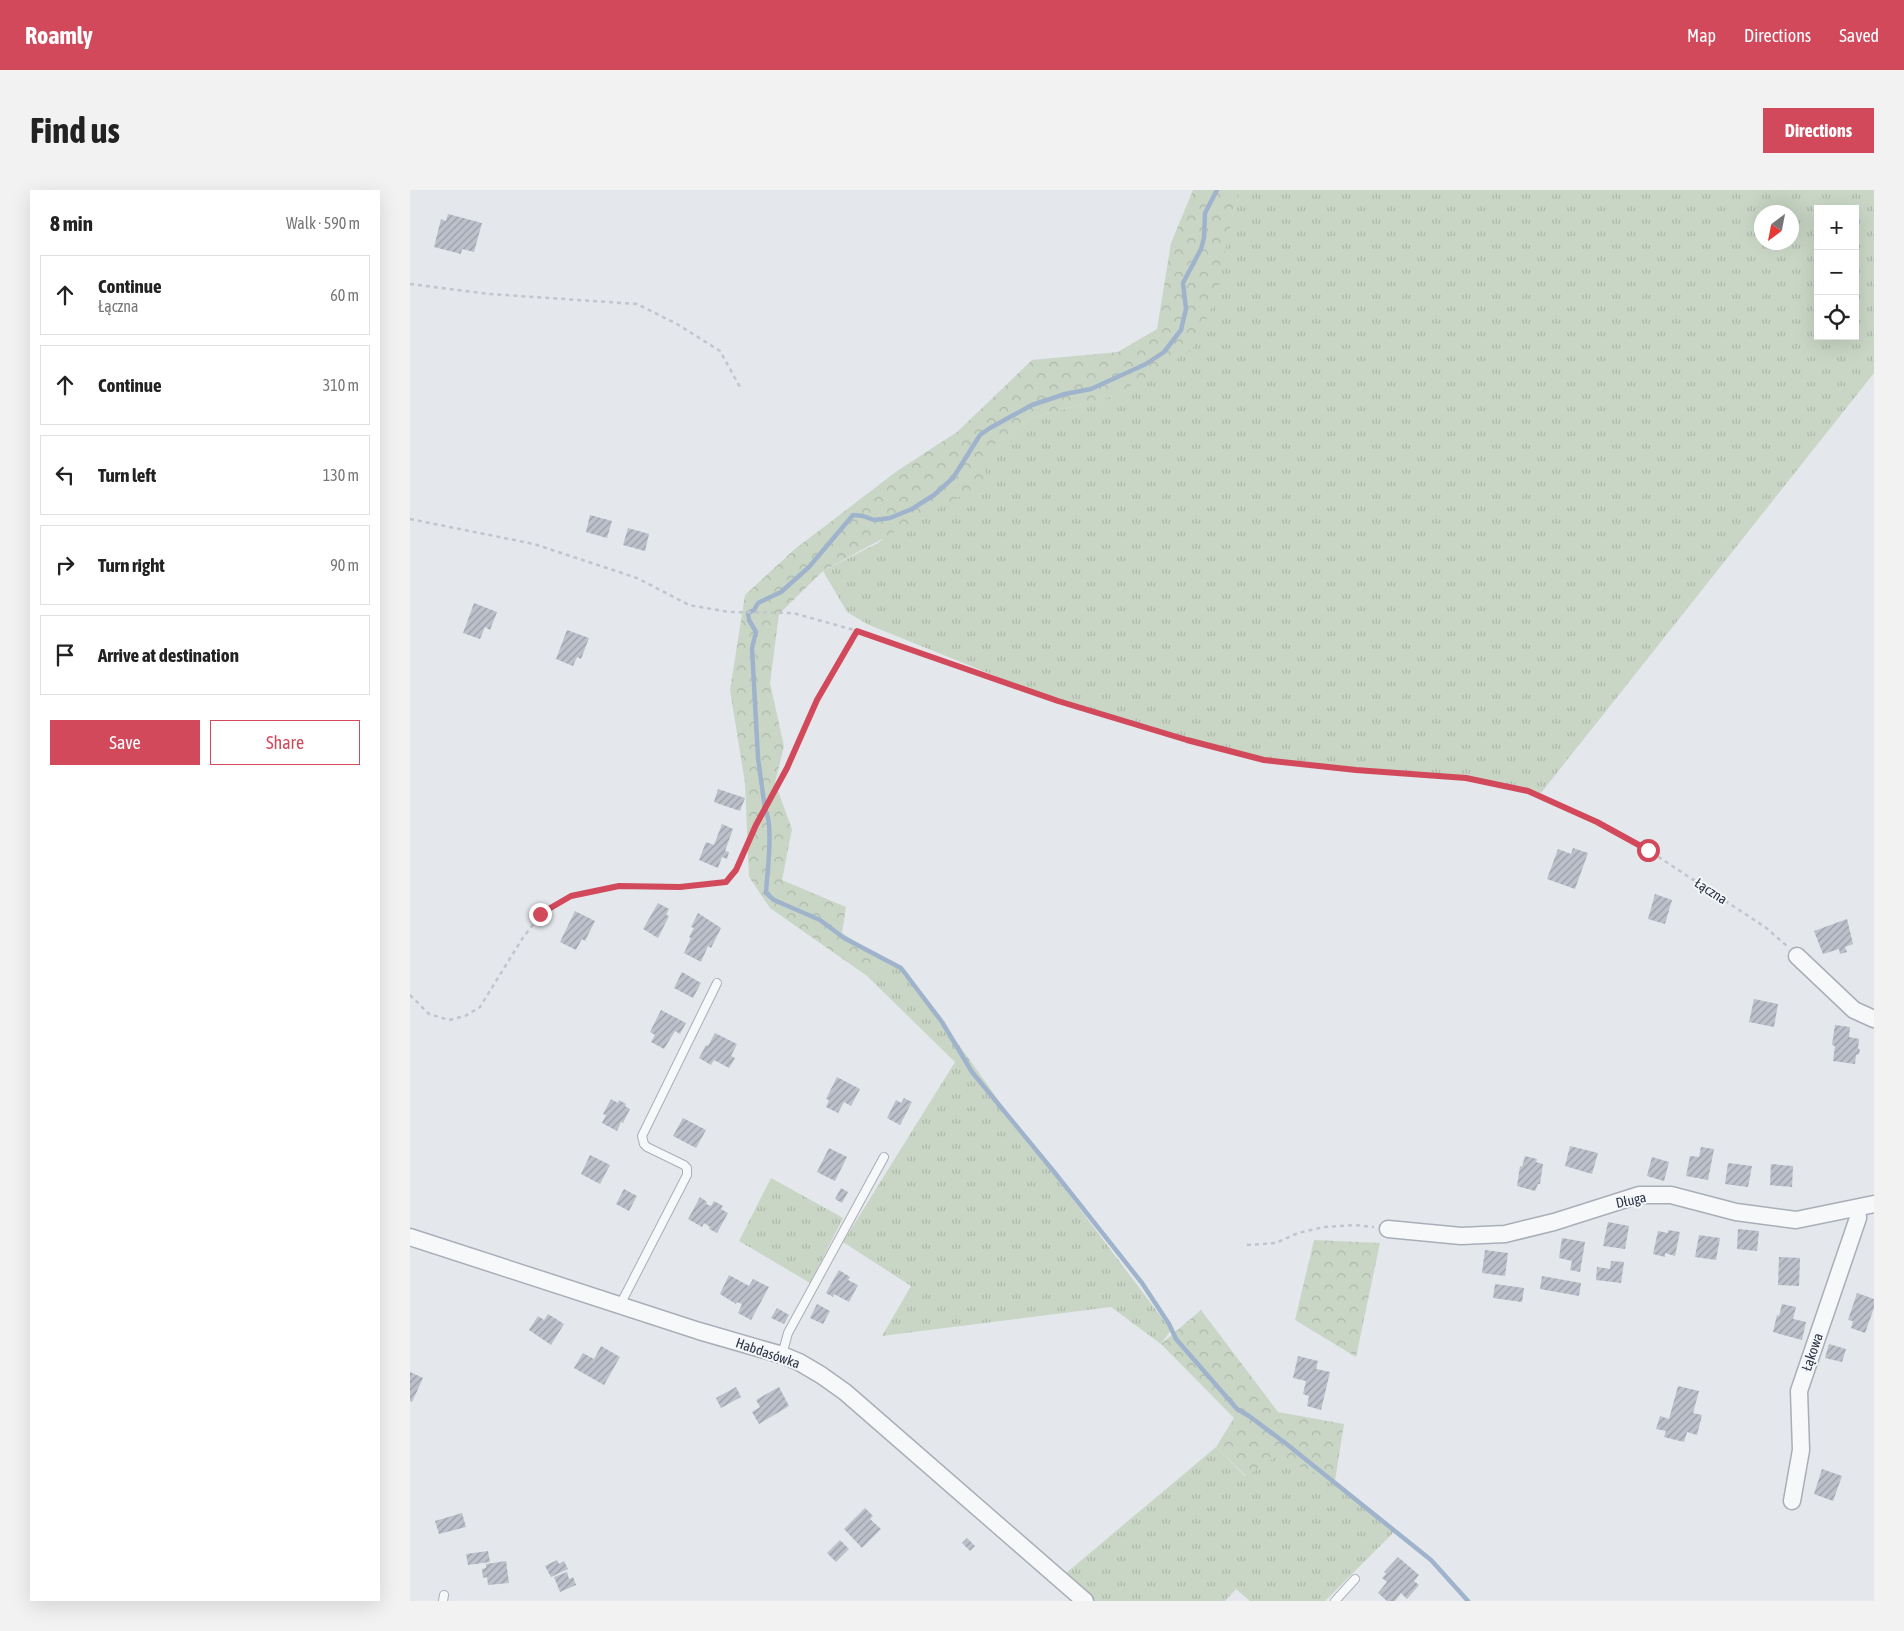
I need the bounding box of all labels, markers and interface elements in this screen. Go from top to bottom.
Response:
text: Roamly [25,22,93,49]
text: Map [1687,25,1716,46]
text: Directions [1744,25,1811,46]
text: Saved [1839,25,1879,46]
button: Directions [1763,108,1874,153]
text: Find us [30,110,120,150]
north arrow [1754,205,1799,250]
map controls [1814,205,1859,340]
button: + [1814,205,1859,250]
text: 8 min [50,211,93,235]
text: Walk · 590 m [286,214,360,232]
button: − [1814,250,1859,295]
text: Continue [98,275,162,297]
icon: ahead [51,281,79,309]
text: 60 m [330,286,359,304]
button: locate [1814,295,1859,340]
text: Łączna [98,297,139,315]
icon: ahead [51,371,79,399]
text: Continue [98,374,162,396]
text: 310 m [323,376,359,394]
icon: left [51,461,79,489]
text: Turn left [98,464,156,486]
text: 130 m [323,466,359,484]
icon: right [51,551,79,579]
text: Turn right [98,554,165,576]
text: 90 m [330,556,359,574]
icon: arrive [51,641,79,669]
text: Arrive at destination [98,644,239,666]
button: Save [50,720,200,765]
button: Share [210,720,360,765]
route start [1637,839,1660,862]
street label: Łączna [1692,875,1730,907]
route end [529,903,552,926]
street label: Długa [1614,1189,1648,1211]
street label: Łąkowa [1798,1331,1826,1373]
street label: Habdasówka [734,1335,802,1371]

